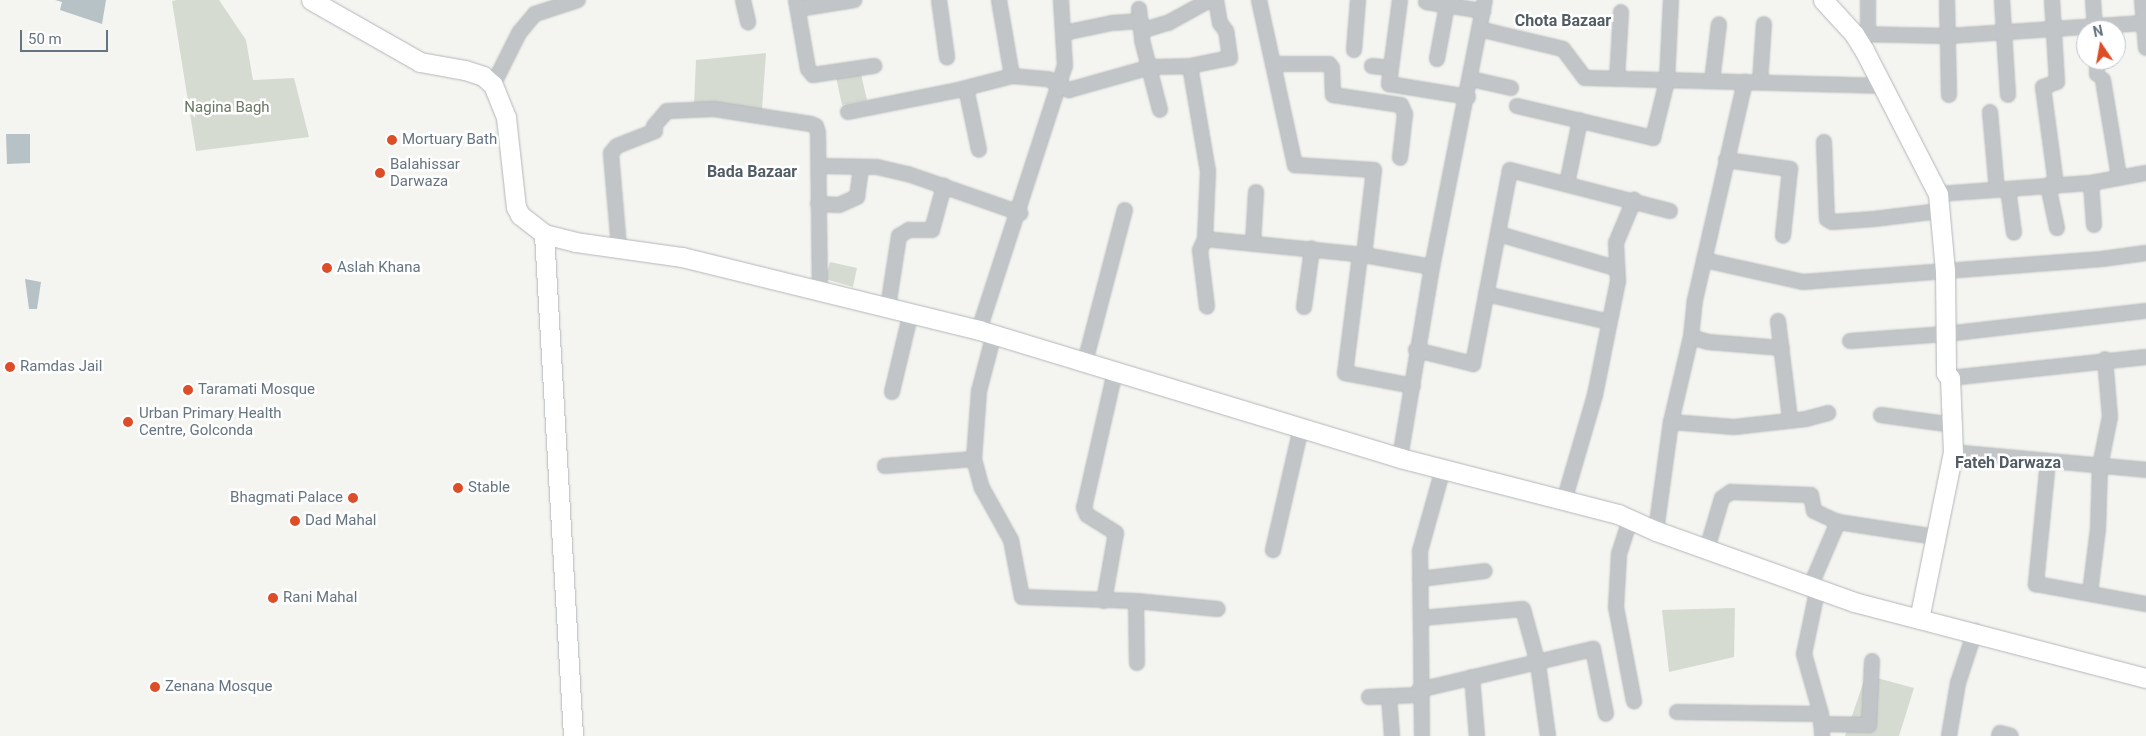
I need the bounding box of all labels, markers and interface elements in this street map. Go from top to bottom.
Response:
district label: Chota Bazaar [1515,11,1611,31]
scale bar [22,20,110,52]
north arrow [2076,20,2126,70]
text: N [2092,22,2105,40]
text: 50 m [28,30,62,48]
park label: Nagina Bagh [184,99,270,117]
place label: Mortuary Bath [402,131,497,149]
marker: Mortuary Bath [386,134,398,146]
place label: Balahissar Darwaza [390,155,460,190]
district label: Bada Bazaar [707,162,797,182]
marker: Balahissar Darwaza [374,167,386,179]
place label: Aslah Khana [337,259,421,277]
marker: Aslah Khana [321,262,333,274]
place label: Ramdas Jail [20,358,102,376]
marker: Ramdas Jail [4,361,16,373]
place label: Taramati Mosque [198,381,315,399]
marker: Taramati Mosque [182,384,194,396]
place label: Urban Primary Health Centre, Golconda [139,404,282,439]
marker: Urban Primary Health Centre, Golconda [121,415,135,429]
district label: Fateh Darwaza [1955,453,2061,473]
place label: Stable [468,479,510,497]
marker: Stable [452,482,464,494]
place label: Bhagmati Palace [230,489,343,507]
marker: Bhagmati Palace [347,492,359,504]
place label: Dad Mahal [305,512,377,530]
marker: Dad Mahal [289,515,301,527]
place label: Rani Mahal [283,589,357,607]
marker: Rani Mahal [267,592,279,604]
place label: Zenana Mosque [165,678,273,696]
marker: Zenana Mosque [149,681,161,693]

